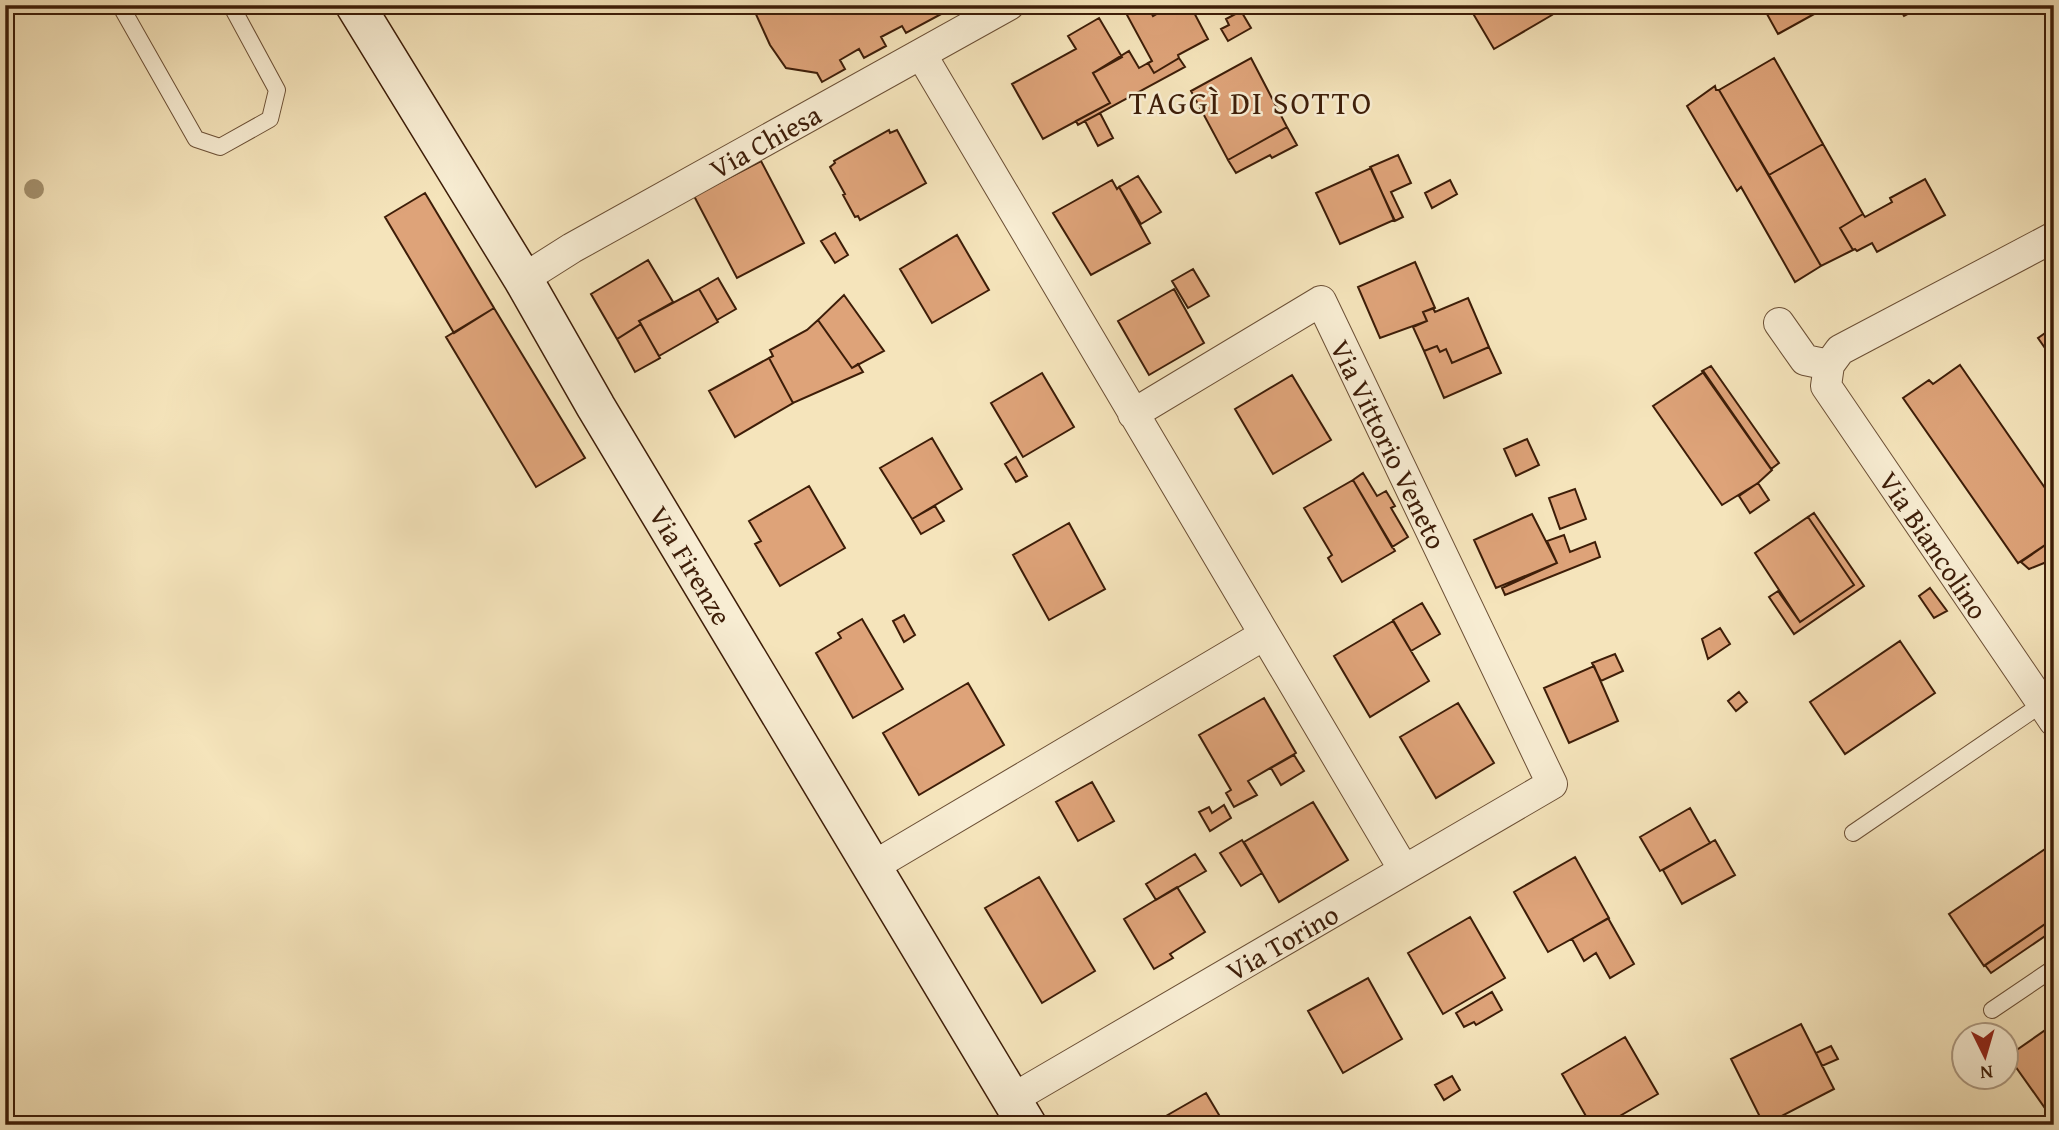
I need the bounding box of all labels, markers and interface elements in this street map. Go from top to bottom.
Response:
district label: TAGGÌ DI SOTTO [1129,79,1373,126]
street label: Via Chiesa [702,93,829,188]
street label: Via Vittorio Veneto [1320,332,1458,556]
street label: Via Biancolino [1869,463,1999,627]
street label: Via Firenze [639,498,743,632]
street label: Via Torino [1218,893,1346,991]
north arrow [1951,1021,2021,1092]
text: N [1979,1058,1994,1087]

